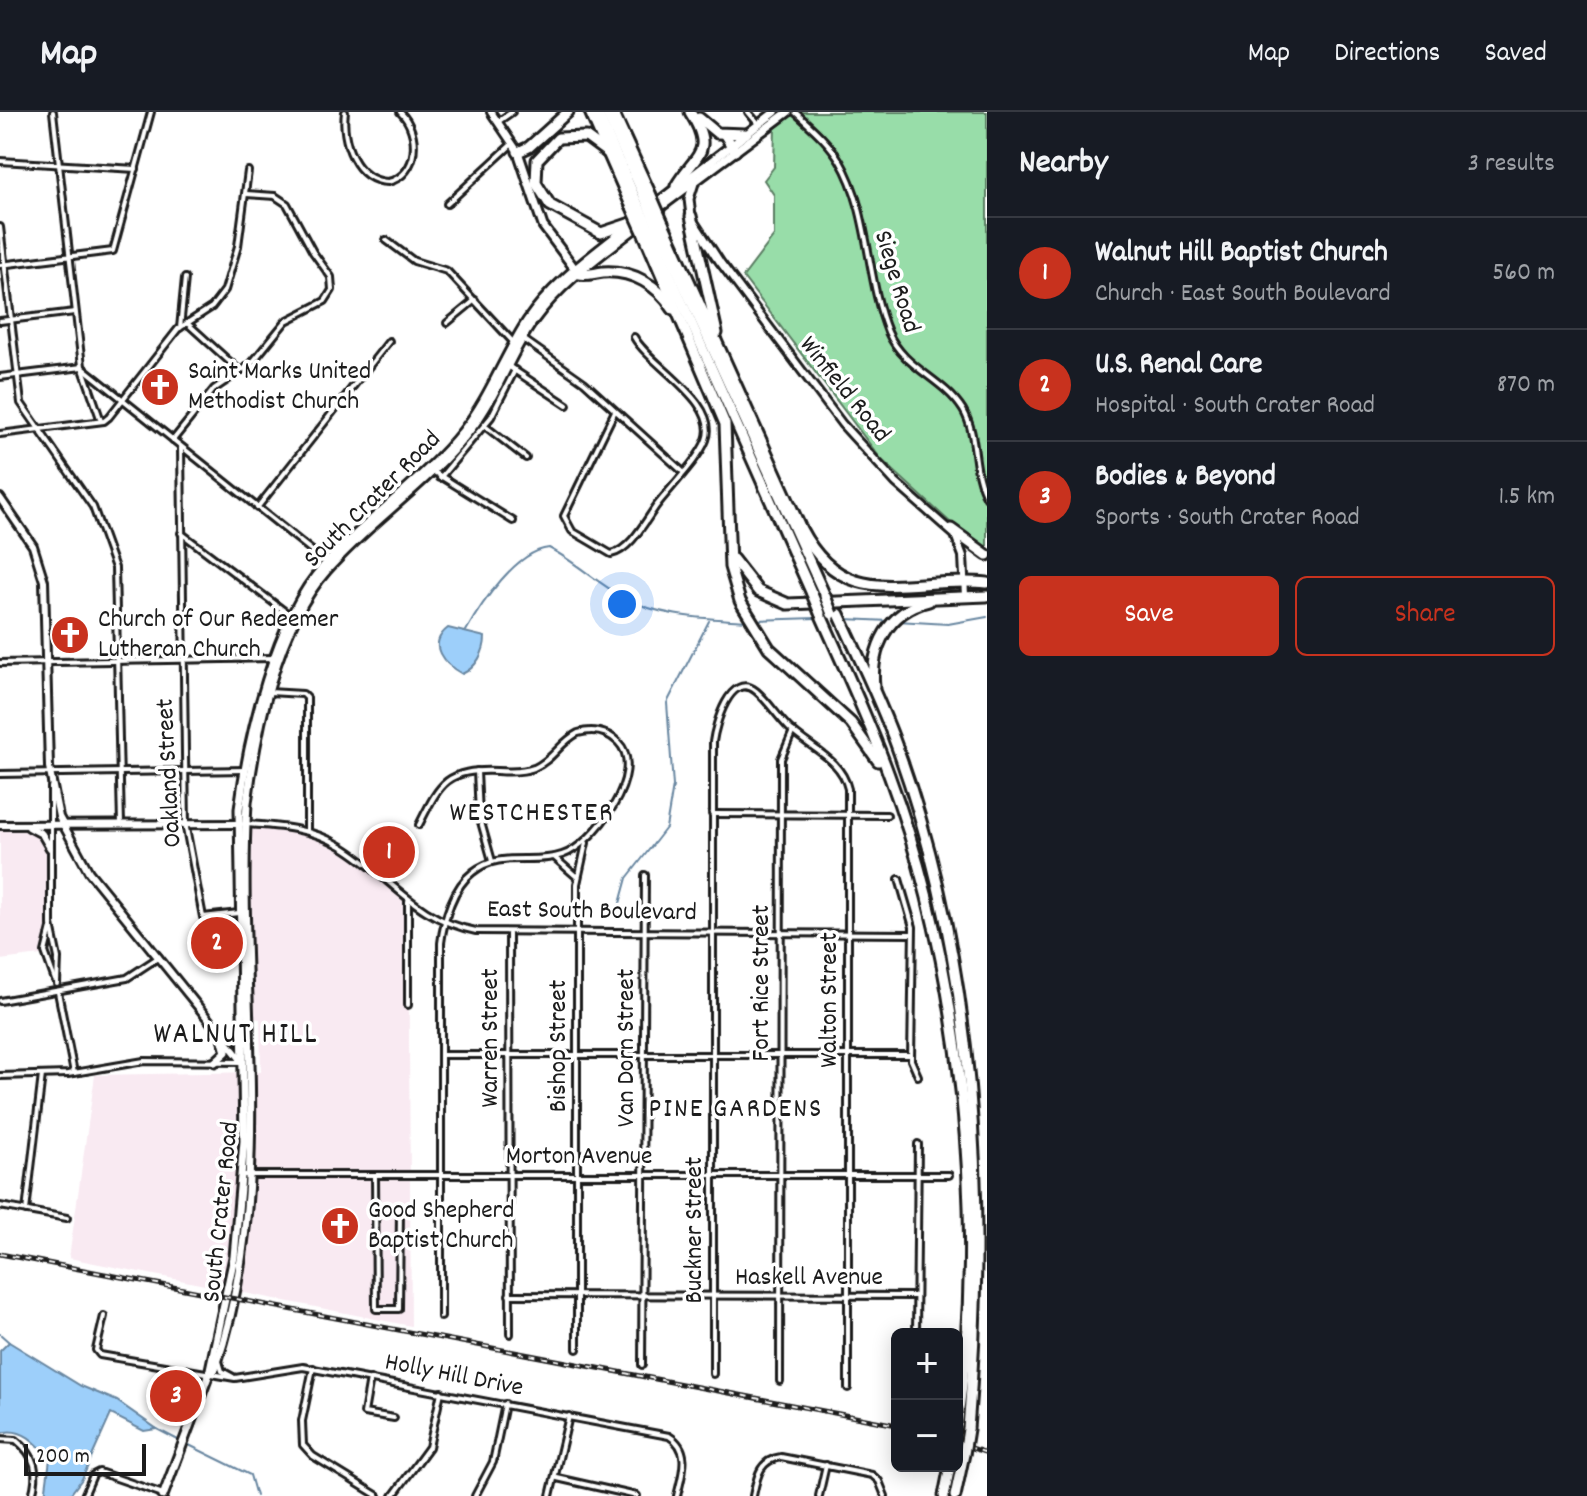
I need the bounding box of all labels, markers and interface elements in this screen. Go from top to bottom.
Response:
text: Map [40,28,98,83]
text: Map [1248,35,1290,75]
text: Directions [1334,35,1440,75]
text: Saved [1484,35,1547,75]
text: Nearby [1019,140,1108,189]
text: 3 results [1468,146,1555,183]
street label: Siege Road [863,226,929,338]
text: Walnut Hill Baptist Church [1095,233,1388,276]
text: 1 [1042,255,1048,292]
text: 560 m [1492,255,1555,292]
text: Church · East South Boulevard [1095,276,1391,313]
street label: Winfield Road [789,329,899,451]
text: U.S. Renal Care [1095,345,1263,388]
place label: Saint Marks United Methodist Church [188,354,371,421]
church icon: Saint Marks United Methodist Church [139,366,181,408]
text: 2 [1039,367,1051,404]
text: 870 m [1497,367,1555,404]
text: Hospital · South Crater Road [1095,388,1375,425]
street label: South Crater Road [296,423,450,577]
text: Bodies & Beyond [1095,457,1276,500]
text: 3 [1039,479,1051,516]
text: 1.5 km [1498,479,1555,516]
text: Sports · South Crater Road [1095,500,1360,537]
button: Save [1019,576,1279,656]
button: Share [1295,576,1555,656]
your location [602,584,642,624]
place label: Church of Our Redeemer Lutheran Church [98,602,339,669]
church icon: Church of Our Redeemer Lutheran Church [49,614,91,656]
street label: Oakland Street [148,697,192,849]
district label: WESTCHESTER [449,795,615,835]
pin: 1 [363,822,415,882]
street label: East South Boulevard [487,892,697,932]
street label: Fort Rice Street [744,904,781,1061]
pin: 2 [191,913,243,973]
street label: Walton Street [812,932,849,1068]
street label: Warren Street [473,968,510,1108]
street label: Van Dorn Street [609,968,646,1127]
street label: Bishop Street [541,979,578,1112]
district label: WALNUT HILL [153,1015,319,1058]
district label: PINE GARDENS [649,1091,823,1131]
street label: South Crater Road [194,1120,250,1304]
street label: Morton Avenue [506,1139,652,1176]
street label: Buckner Street [677,1156,714,1303]
place label: Good Shepherd Baptist Church [368,1193,514,1260]
church icon: Good Shepherd Baptist Church [319,1205,361,1247]
street label: Haskell Avenue [735,1260,883,1297]
map controls [891,1328,963,1472]
button: + [891,1328,963,1400]
street label: Holly Hill Drive [382,1344,526,1408]
pin: 3 [150,1366,202,1426]
button: − [891,1400,963,1472]
scale bar [24,1440,146,1476]
text: 200 m [36,1442,90,1473]

